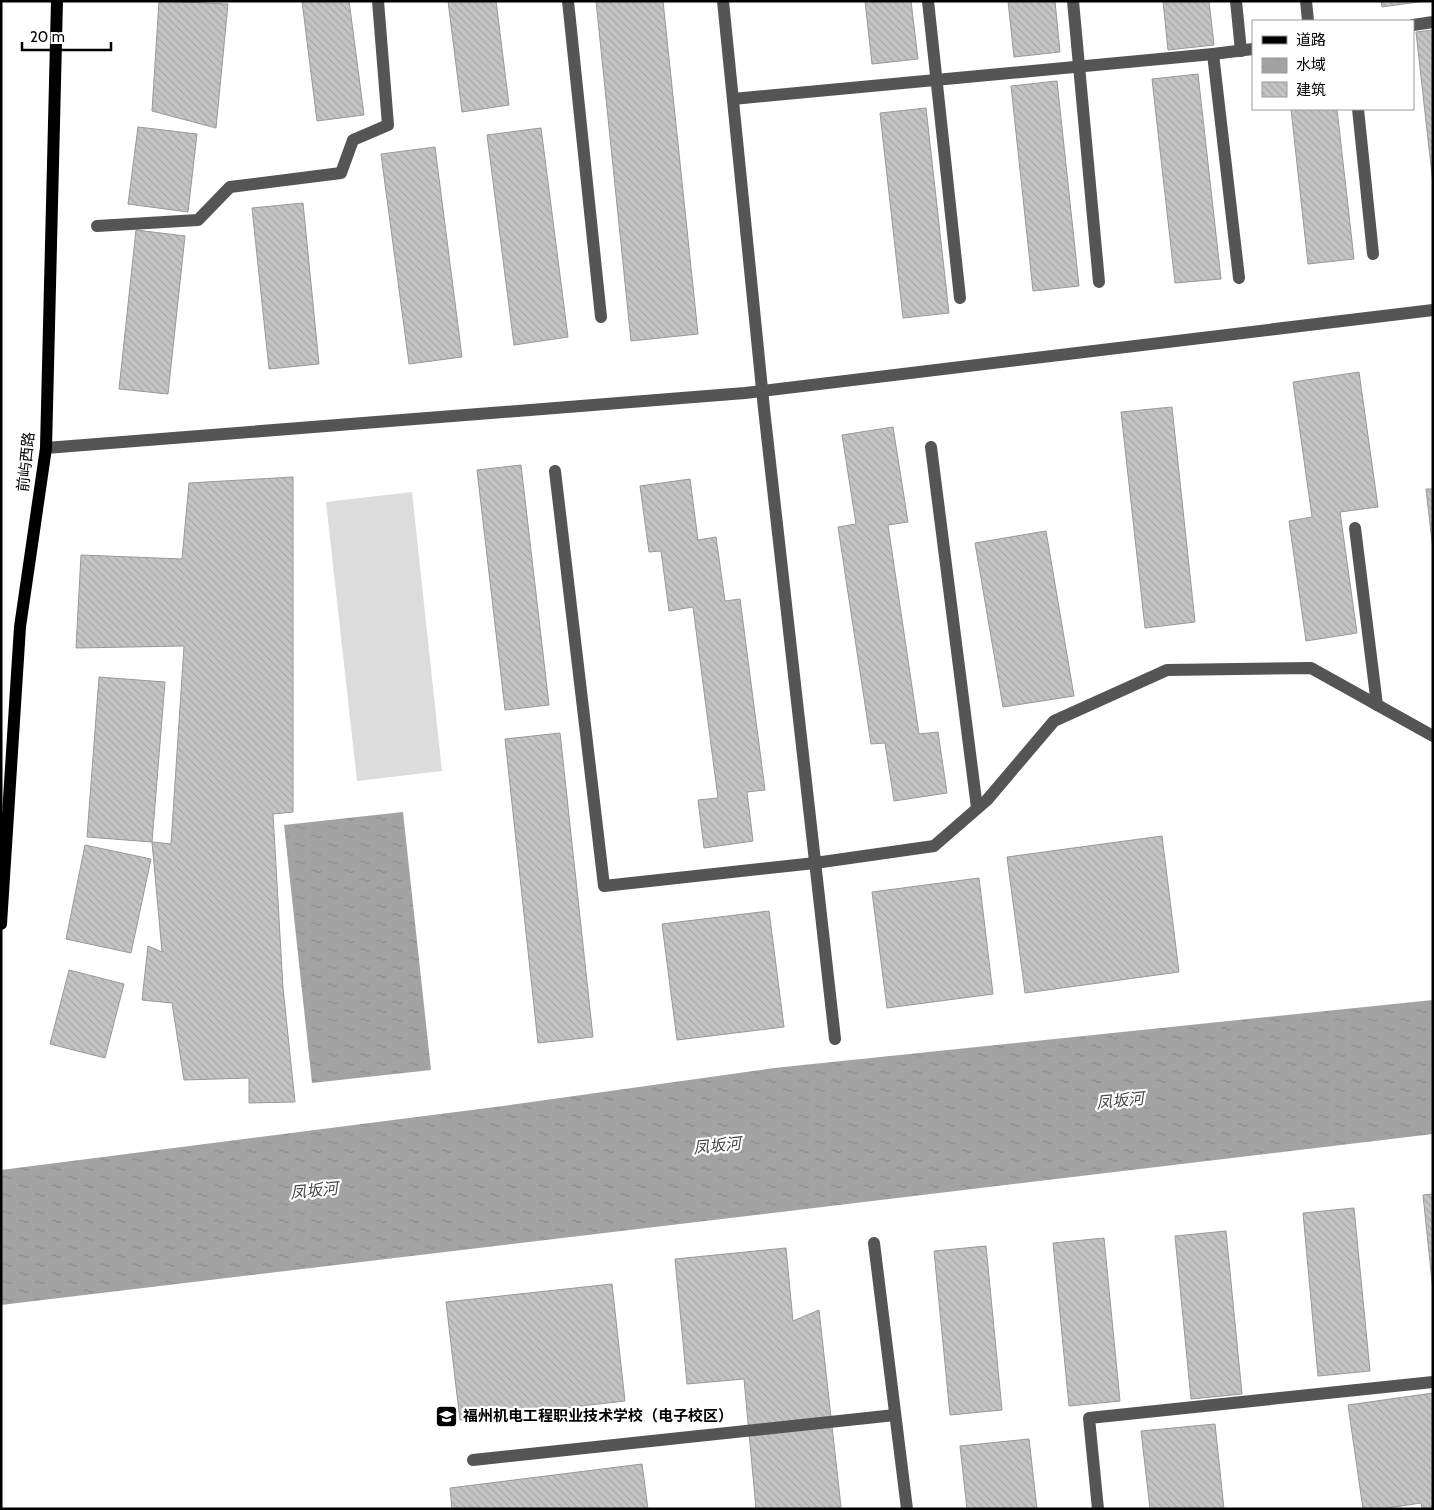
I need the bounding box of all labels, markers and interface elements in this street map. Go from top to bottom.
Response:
scale bar [22,20,111,52]
legend [1252,20,1414,110]
text: 20 m [30,28,65,46]
text: 道路 [1296,31,1326,49]
text: 水域 [1296,56,1326,74]
text: 建筑 [1296,81,1326,99]
street label: 前屿西路 [14,431,38,493]
water label: 凤坂河 [1095,1088,1148,1112]
water label: 凤坂河 [692,1133,745,1157]
water label: 凤坂河 [289,1178,342,1202]
school or university icon: 福州机电工程职业技术学校（电子校区） [435,1404,459,1428]
place label: 福州机电工程职业技术学校（电子校区） [463,1407,733,1425]

